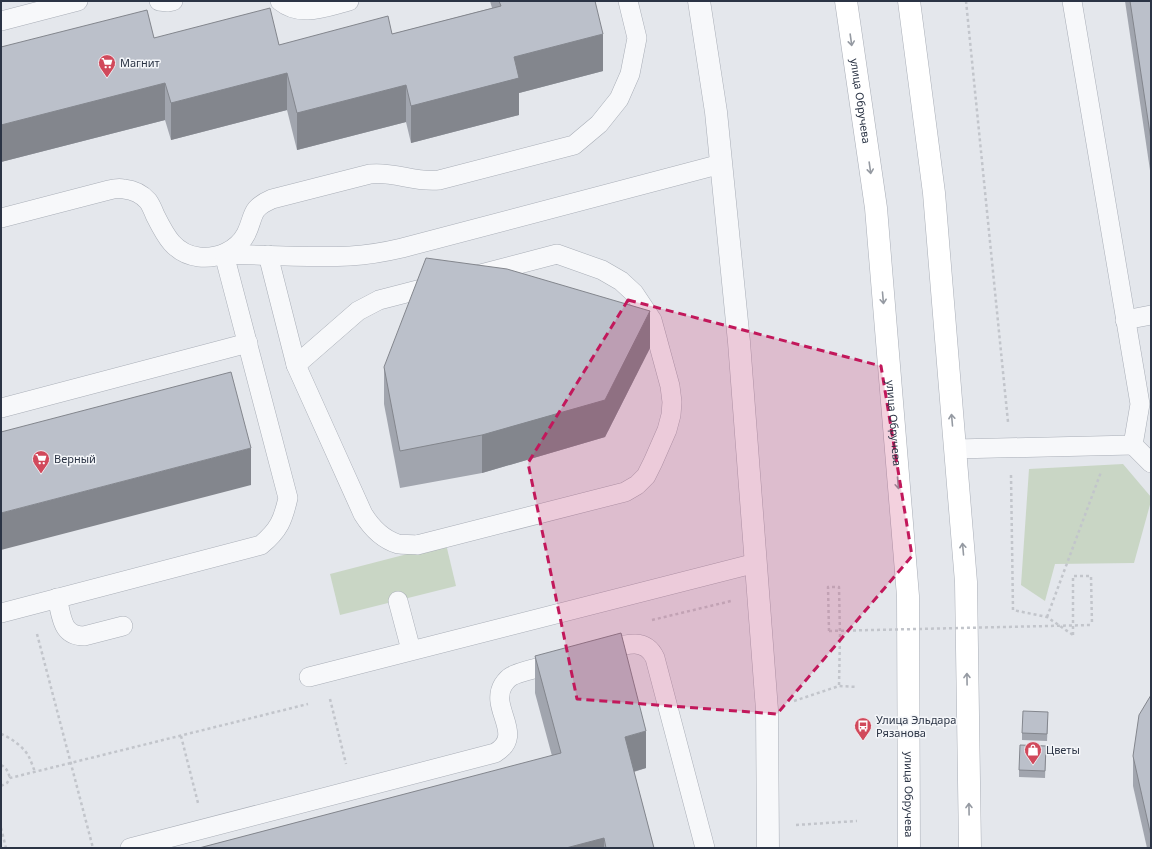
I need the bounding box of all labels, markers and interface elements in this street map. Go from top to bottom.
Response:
one-way arrow [847,33,855,46]
supermarket icon: Магнит [97,53,117,78]
place label: Магнит [120,55,160,70]
street label: улица Обручева [847,57,875,144]
one-way arrow [866,161,874,174]
one-way arrow [879,291,887,304]
street label: улица Обручева [883,380,905,466]
one-way arrow [949,414,956,427]
supermarket icon: Верный [31,449,51,474]
place label: Верный [54,451,96,466]
one-way arrow [895,476,902,489]
one-way arrow [959,543,966,556]
one-way arrow [963,673,971,686]
place label: Улица Эльдара Рязанова [876,712,956,740]
bus stop icon: Улица Эльдара Рязанова [853,716,873,741]
shop icon: Цветы [1023,740,1043,765]
place label: Цветы [1046,742,1080,757]
street label: улица Обручева [902,752,917,838]
one-way arrow [966,803,973,816]

